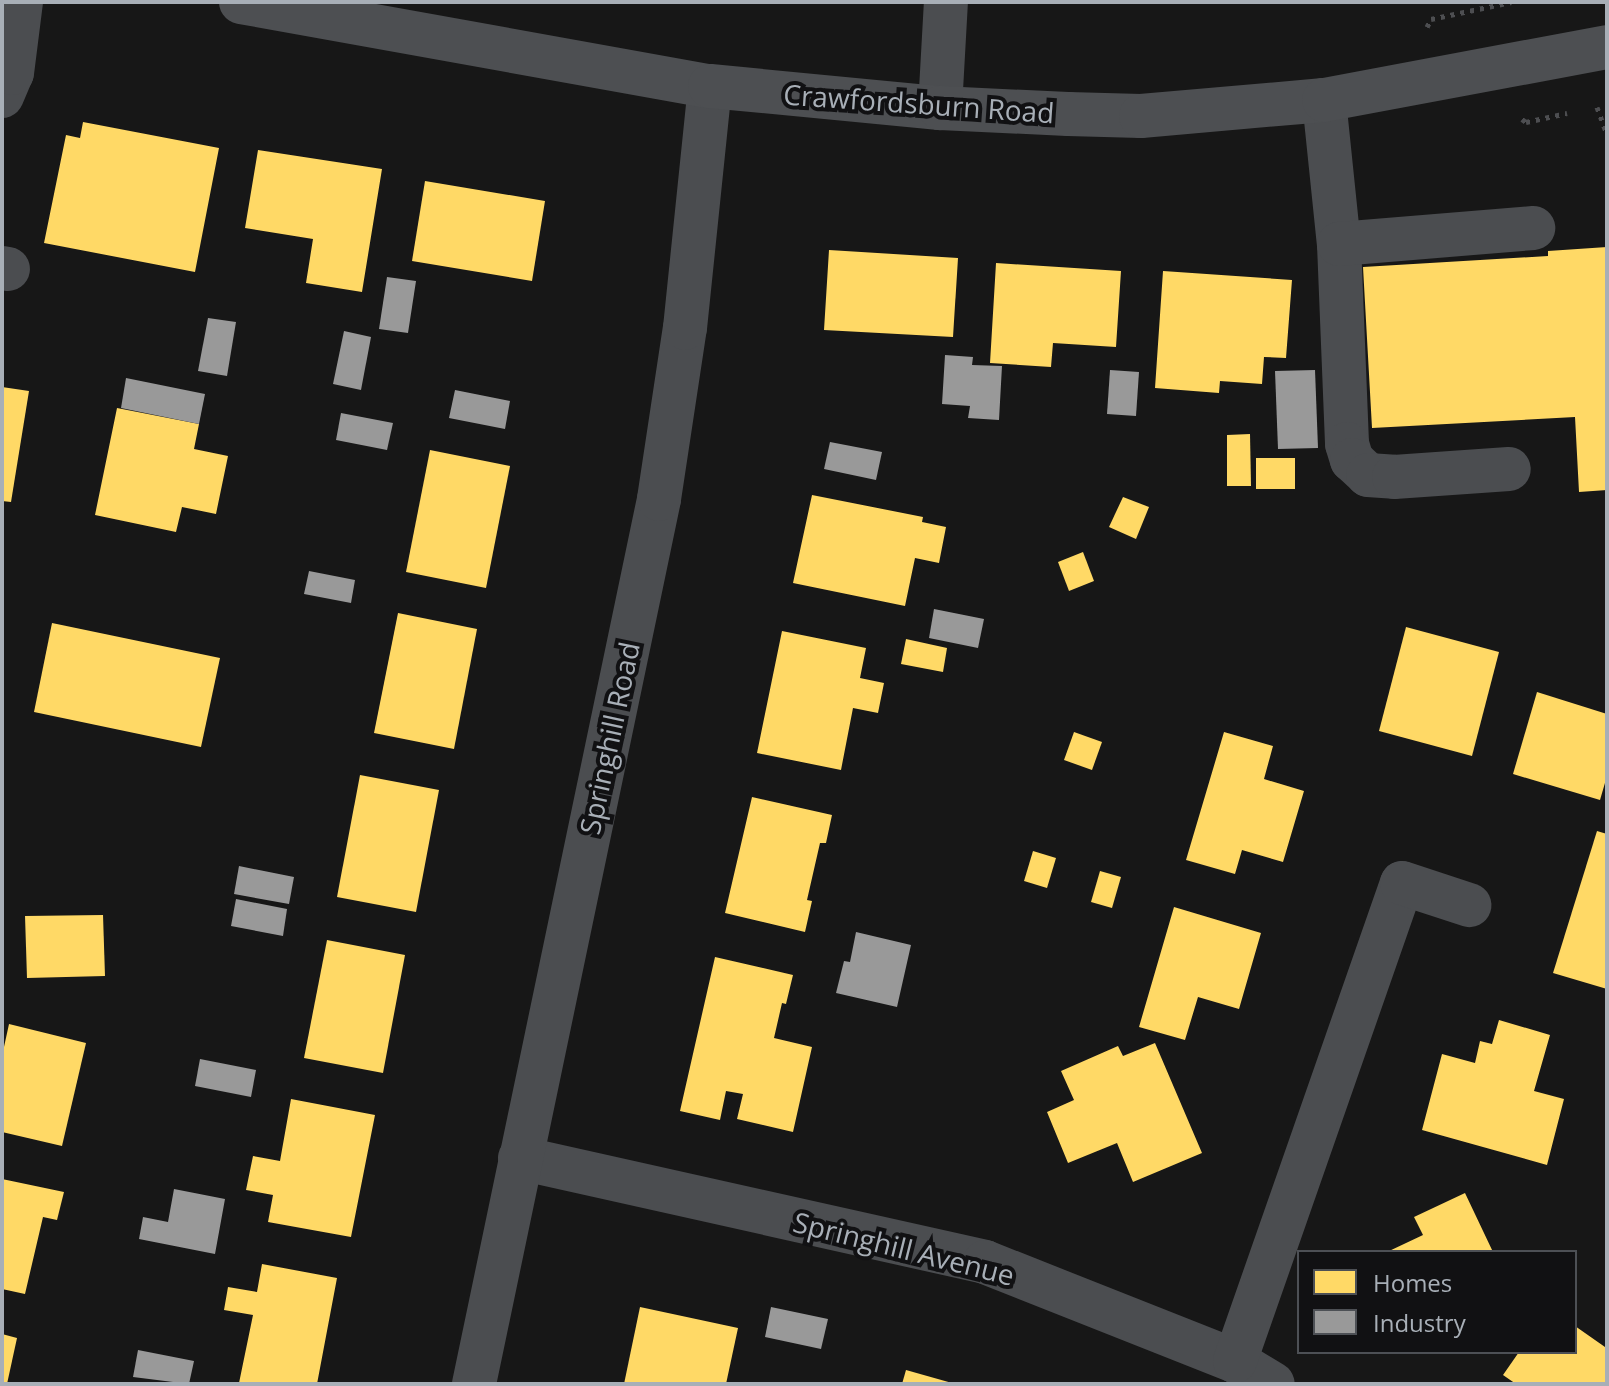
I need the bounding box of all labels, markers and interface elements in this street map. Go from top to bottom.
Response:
street label: Crawfordsburn Road [782,77,1056,129]
street label: Springhill Road [572,639,646,837]
street label: Springhill Avenue [790,1204,1018,1292]
legend [1297,1250,1577,1354]
text: Homes [1373,1266,1452,1299]
text: Industry [1373,1306,1466,1339]

